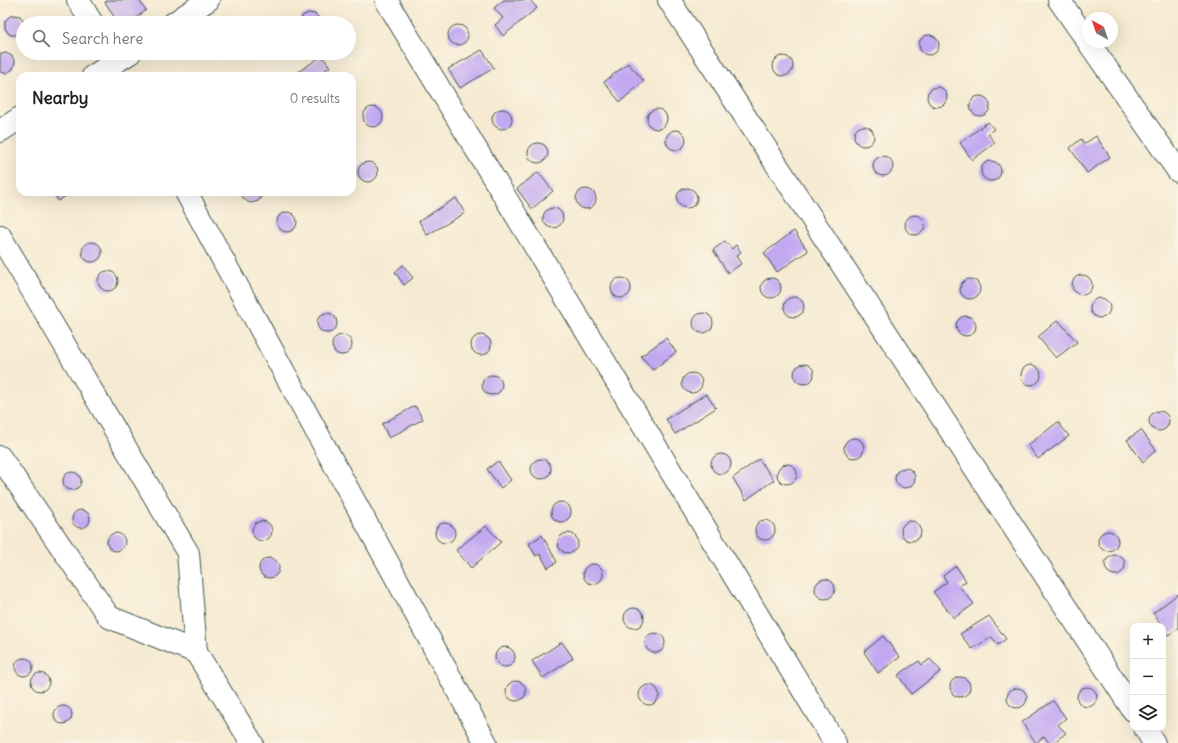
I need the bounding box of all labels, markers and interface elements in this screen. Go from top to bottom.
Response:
north arrow [1082,12,1118,48]
search box [16,16,356,60]
icon: search [30,27,52,49]
text: Search here [62,29,143,48]
text: Nearby [32,87,88,109]
text: 0 results [290,90,340,107]
map controls [1130,623,1166,731]
button: + [1130,623,1166,659]
button: − [1130,659,1166,695]
button: layers [1130,695,1166,731]

